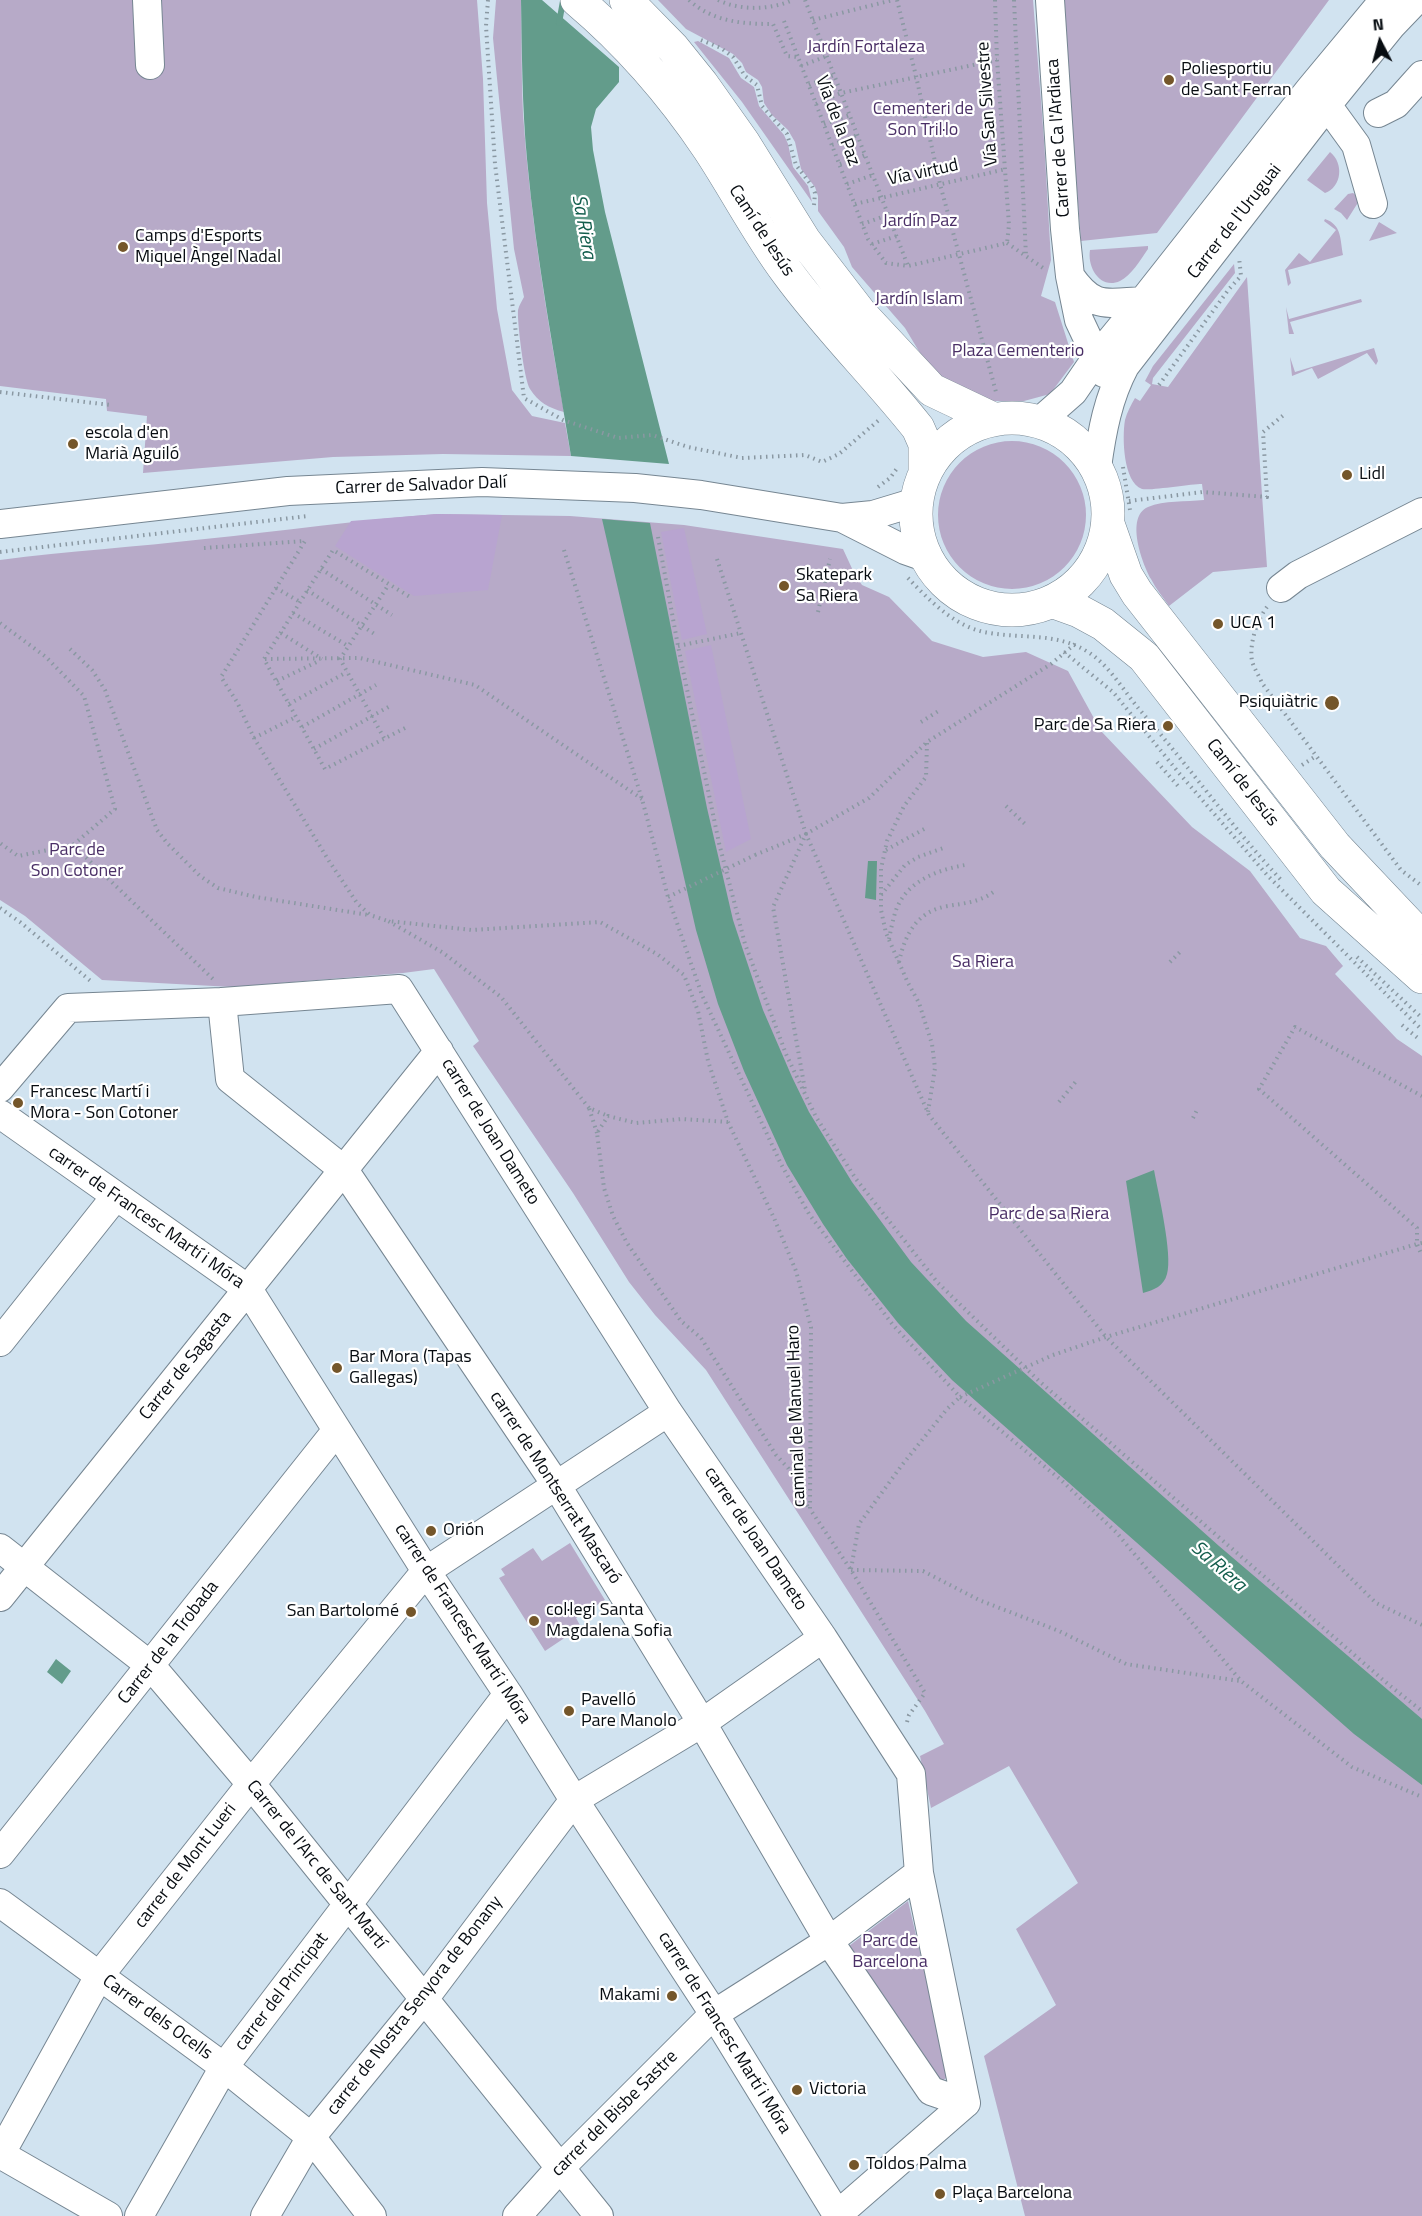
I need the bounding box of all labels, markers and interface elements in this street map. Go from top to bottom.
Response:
north arrow [1350,12,1410,72]
text: N [1371,12,1385,37]
park label: Jardín Fortaleza [807,37,925,59]
street label: Vía San Silvestre [973,41,1003,167]
street label: Carrer de Ca l'Ardiaca [1043,58,1075,218]
place label: Poliesportiu de Sant Ferran [1181,59,1292,101]
street label: Vía de la Paz [810,73,864,169]
marker: Poliesportiu de Sant Ferran [1162,73,1176,87]
park label: Cementeri de Son Tril·lo [873,99,973,142]
street label: Vía virtud [886,155,960,191]
street label: Carrer de l'Uruguai [1183,160,1287,284]
street label: Camí de Jesús [723,181,799,281]
water label: Sa Riera [566,193,600,261]
park label: Jardín Paz [882,211,958,233]
place label: Camps d'Esports Miquel Àngel Nadal [135,226,281,268]
marker: Camps d'Esports Miquel Àngel Nadal [116,240,130,254]
park label: Jardín Islam [875,289,963,311]
park label: Plaza Cementerio [952,341,1084,363]
place label: escola d'en Marià Aguiló [85,423,179,466]
marker: escola d'en Marià Aguiló [66,437,80,451]
place label: Lidl [1359,464,1385,486]
marker: Lidl [1340,468,1354,482]
street label: Carrer de Salvador Dalí [335,472,507,500]
place label: Skatepark Sa Riera [796,565,872,608]
marker: Skatepark Sa Riera [777,579,791,593]
place label: UCA 1 [1230,613,1276,635]
marker: UCA 1 [1211,617,1225,631]
place label: Psiquiàtric [1239,692,1318,714]
marker: Psiquiàtric [1323,694,1341,712]
place label: Parc de Sa Riera [1034,715,1156,737]
marker: Parc de Sa Riera [1161,719,1175,733]
street label: Camí de Jesús [1201,735,1283,831]
park label: Parc de Son Cotoner [31,840,123,882]
park label: Sa Riera [952,952,1014,974]
street label: carrer de Joan Dameto [436,1055,544,1209]
place label: Francesc Martí i Mora - Son Cotoner [30,1082,178,1124]
marker: Francesc Martí i Mora - Son Cotoner [11,1096,25,1110]
street label: carrer de Francesc Martí i Móra [44,1142,248,1294]
park label: Parc de sa Riera [989,1204,1109,1226]
street label: Carrer de Sagasta [136,1307,236,1425]
street label: caminal de Manuel Haro [783,1324,811,1508]
place label: Bar Mora (Tapas Gallegas) [349,1347,472,1390]
marker: Bar Mora (Tapas Gallegas) [330,1361,344,1375]
street label: carrer de Montserrat Mascaró [485,1388,625,1588]
street label: carrer de Joan Dameto [699,1463,811,1615]
street label: carrer de Francesc Martí i Móra [389,1520,535,1728]
place label: Orión [443,1520,484,1542]
marker: Orión [424,1524,438,1538]
water label: Sa Riera [1186,1537,1250,1597]
street label: Carrer de la Trobada [114,1577,224,1709]
place label: col·legi Santa Magdalena Sofia [546,1600,672,1642]
place label: San Bartolomé [287,1601,399,1623]
marker: San Bartolomé [404,1605,418,1619]
marker: col·legi Santa Magdalena Sofia [527,1614,541,1628]
place label: Pavelló Pare Manolo [581,1690,677,1732]
marker: Pavelló Pare Manolo [562,1704,576,1718]
street label: Carrer de l'Arc de Sant Martí [241,1776,391,1954]
street label: carrer de Mont Lueri [130,1799,242,1933]
street label: carrer de Nostra Senyora de Bonany [323,1892,507,2120]
street label: carrer de Francesc Martí i Móra [653,1928,795,2138]
street label: carrer del Principat [231,1929,333,2055]
park label: Parc de Barcelona [852,1931,928,1974]
street label: Carrer dels Ocells [98,1971,216,2065]
place label: Makami [599,1985,660,2007]
marker: Makami [665,1989,679,2003]
street label: carrer del Bisbe Sastre [547,2046,683,2182]
place label: Victoria [809,2079,866,2101]
marker: Victoria [790,2083,804,2097]
place label: Toldos Palma [866,2154,967,2176]
marker: Toldos Palma [847,2158,861,2172]
place label: Plaça Barcelona [952,2183,1072,2205]
marker: Plaça Barcelona [933,2187,947,2201]

